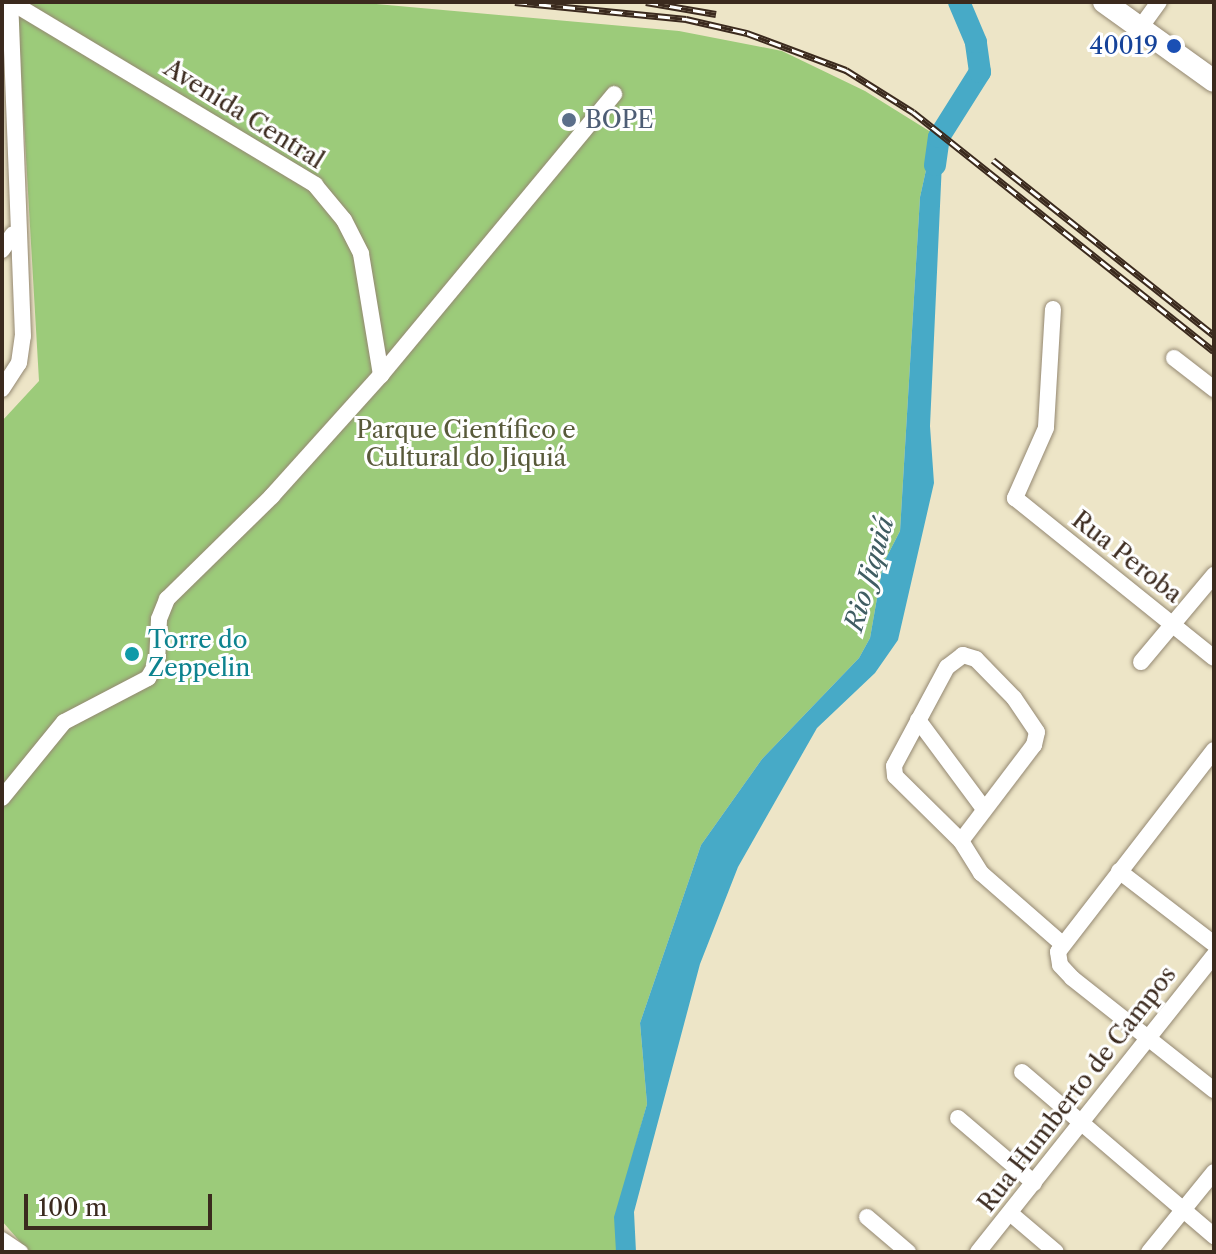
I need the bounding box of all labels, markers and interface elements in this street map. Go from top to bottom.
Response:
place label: 40019 [1090,32,1158,60]
marker: 40019 [1165,37,1183,55]
street label: Avenida Central [159,53,329,175]
place label: BOPE [585,106,654,134]
marker: BOPE [560,111,578,129]
park label: Parque Científico e Cultural do Jiquiá [356,416,576,472]
street label: Rua Peroba [1066,505,1188,609]
water label: Rio Jiquiá [839,513,901,635]
place label: Torre do Zeppelin [148,626,250,682]
marker: Torre do Zeppelin [123,645,141,663]
street label: Rua Humberto de Campos [972,960,1182,1218]
scale bar [28,1178,216,1228]
text: 100 m [38,1193,107,1222]

